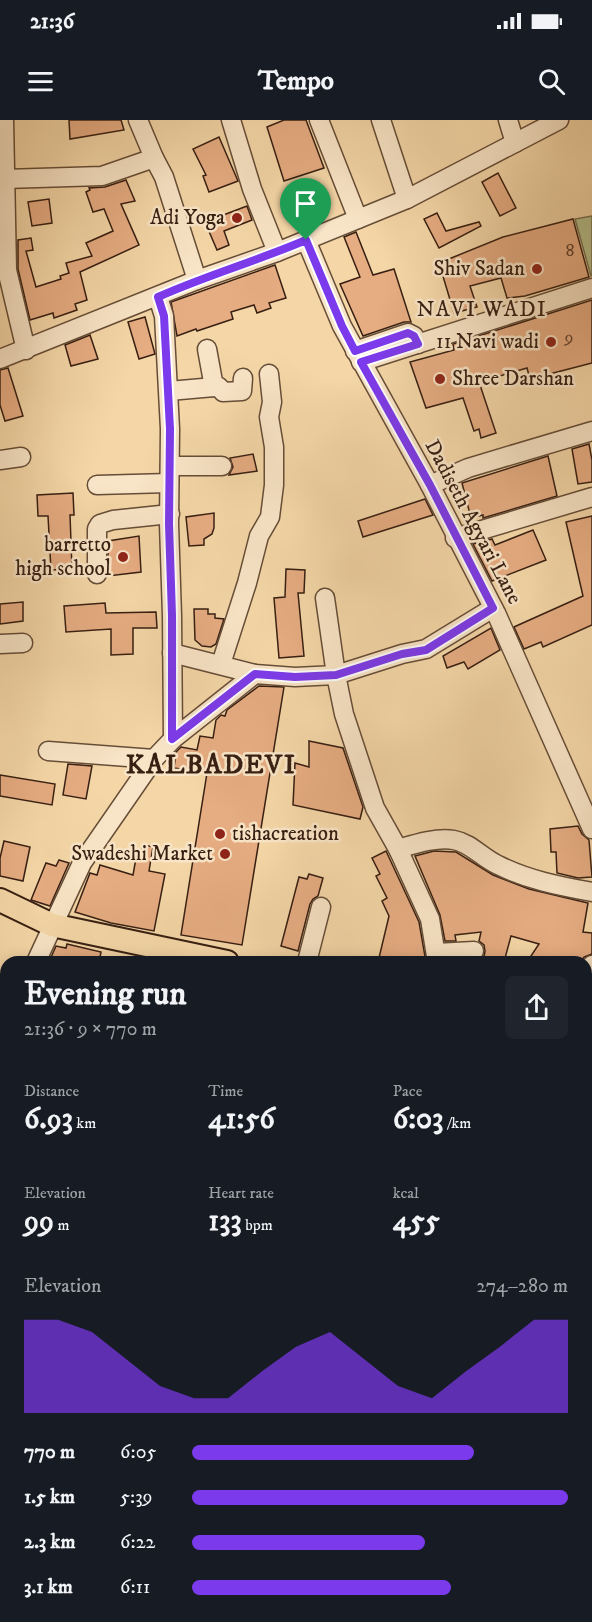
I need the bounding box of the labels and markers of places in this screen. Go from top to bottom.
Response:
pin [280,178,331,240]
place label: Adi Yoga [150,205,225,231]
marker: Adi Yoga [230,211,244,225]
place label: Shiv Sadan [434,256,525,282]
marker: Shiv Sadan [530,262,544,276]
place label: 11 Navi wadi [436,329,539,355]
marker: 11 Navi wadi [544,335,558,349]
place label: Shree Darshan [452,366,574,392]
marker: Shree Darshan [433,372,447,386]
place label: barretto high school [15,532,112,582]
marker: barretto high school [116,550,130,564]
place label: tishacreation [232,821,339,847]
marker: tishacreation [213,827,227,841]
place label: Swadeshi Market [71,841,213,867]
marker: Swadeshi Market [218,847,232,861]

